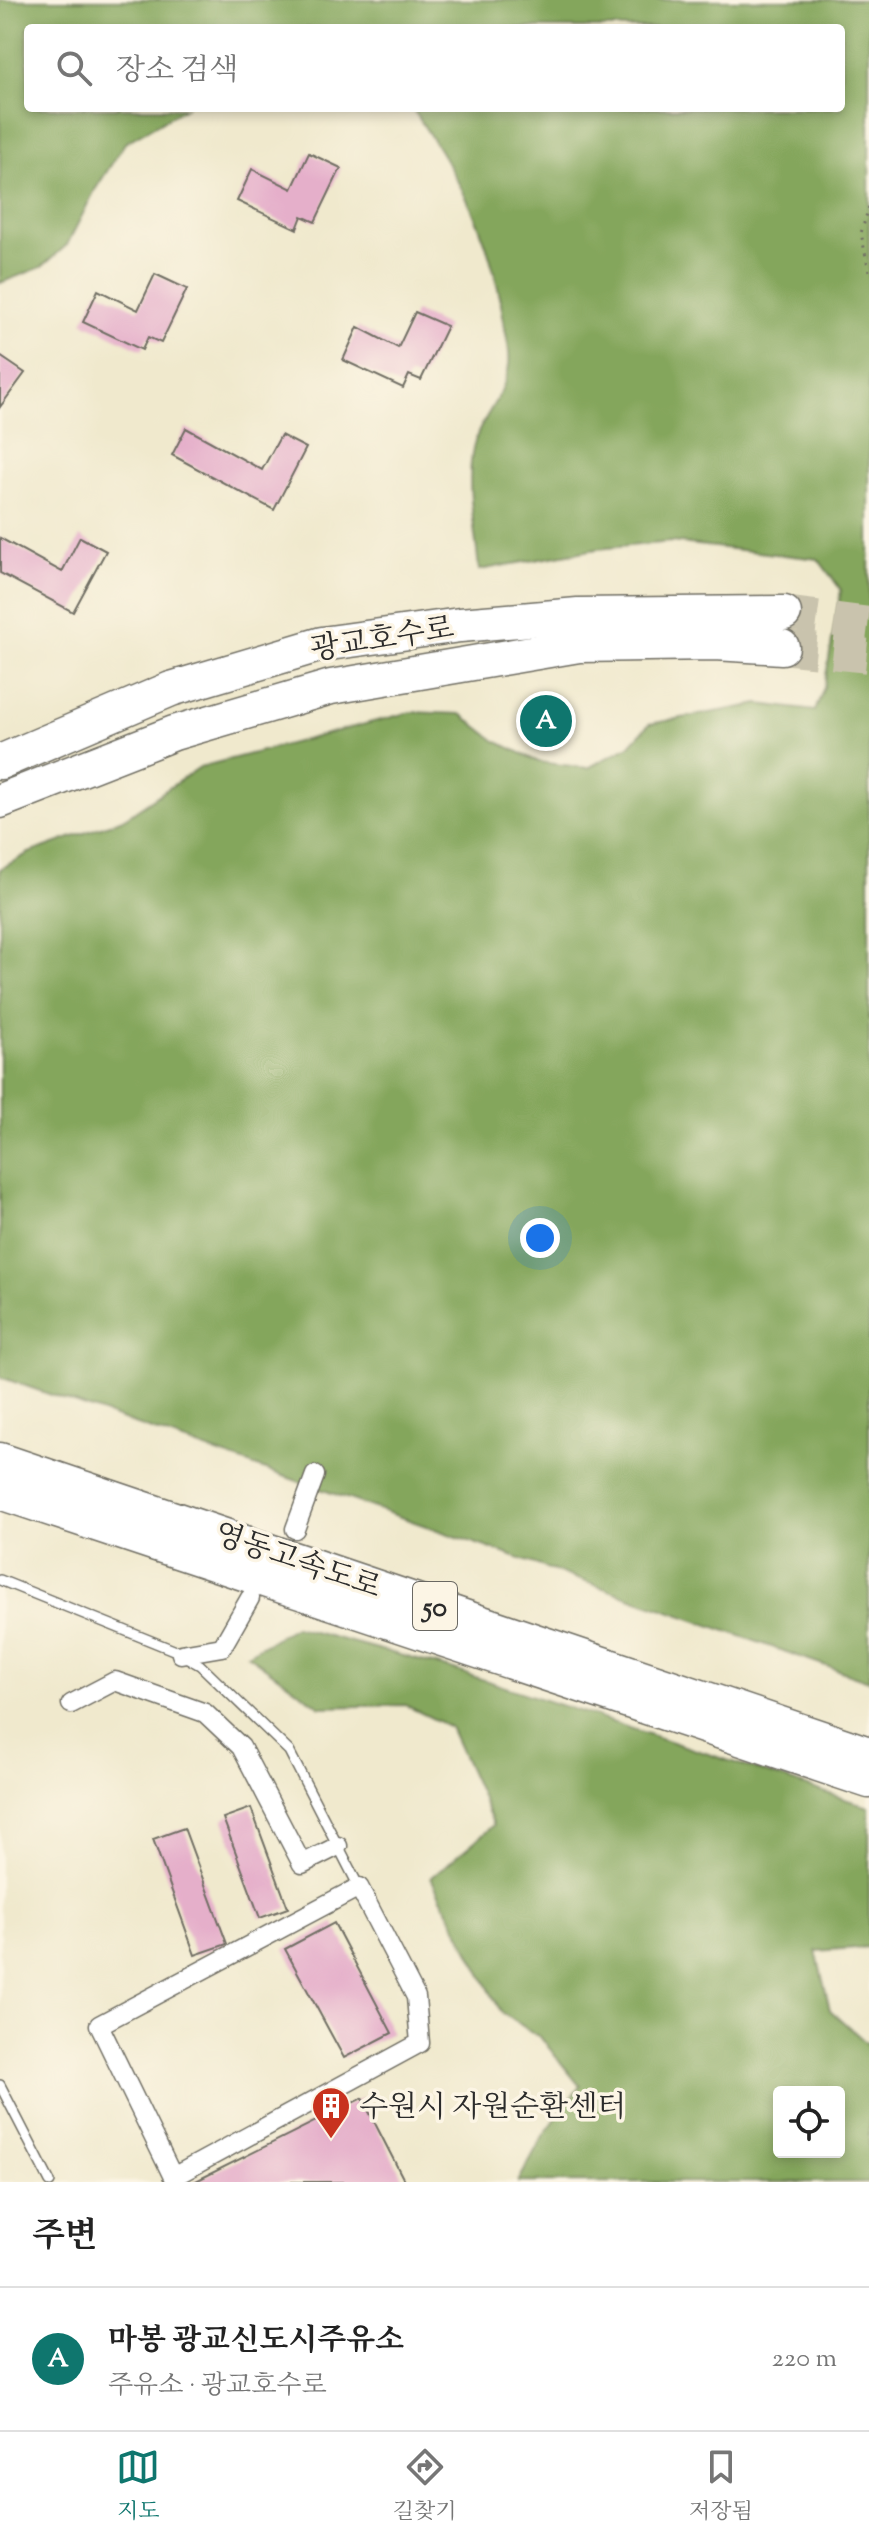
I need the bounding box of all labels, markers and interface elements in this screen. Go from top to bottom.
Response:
search box [24,24,845,112]
icon: search [52,46,96,90]
text: 장소 검색 [116,50,238,93]
street label: 광교호수로 [307,608,457,673]
pin: A [520,691,572,751]
your location [520,1218,560,1258]
street label: 영동고속도로 [208,1514,386,1611]
road number: 50 [413,1582,457,1630]
building icon: 수원시 자원순환센터 [310,2085,352,2140]
map controls [773,2086,845,2158]
button: locate [773,2086,845,2158]
place label: 수원시 자원순환센터 [359,2087,626,2130]
text: 주변 [32,2213,98,2262]
text: 마봉 광교신도시주유소 [108,2320,404,2363]
text: A [47,2341,69,2378]
text: 220 m [772,2341,837,2378]
text: 주유소 · 광교호수로 [108,2368,327,2405]
tab: 지도 [116,2445,160,2529]
tab: 길찾기 [393,2445,456,2529]
tab: 저장됨 [689,2445,753,2529]

